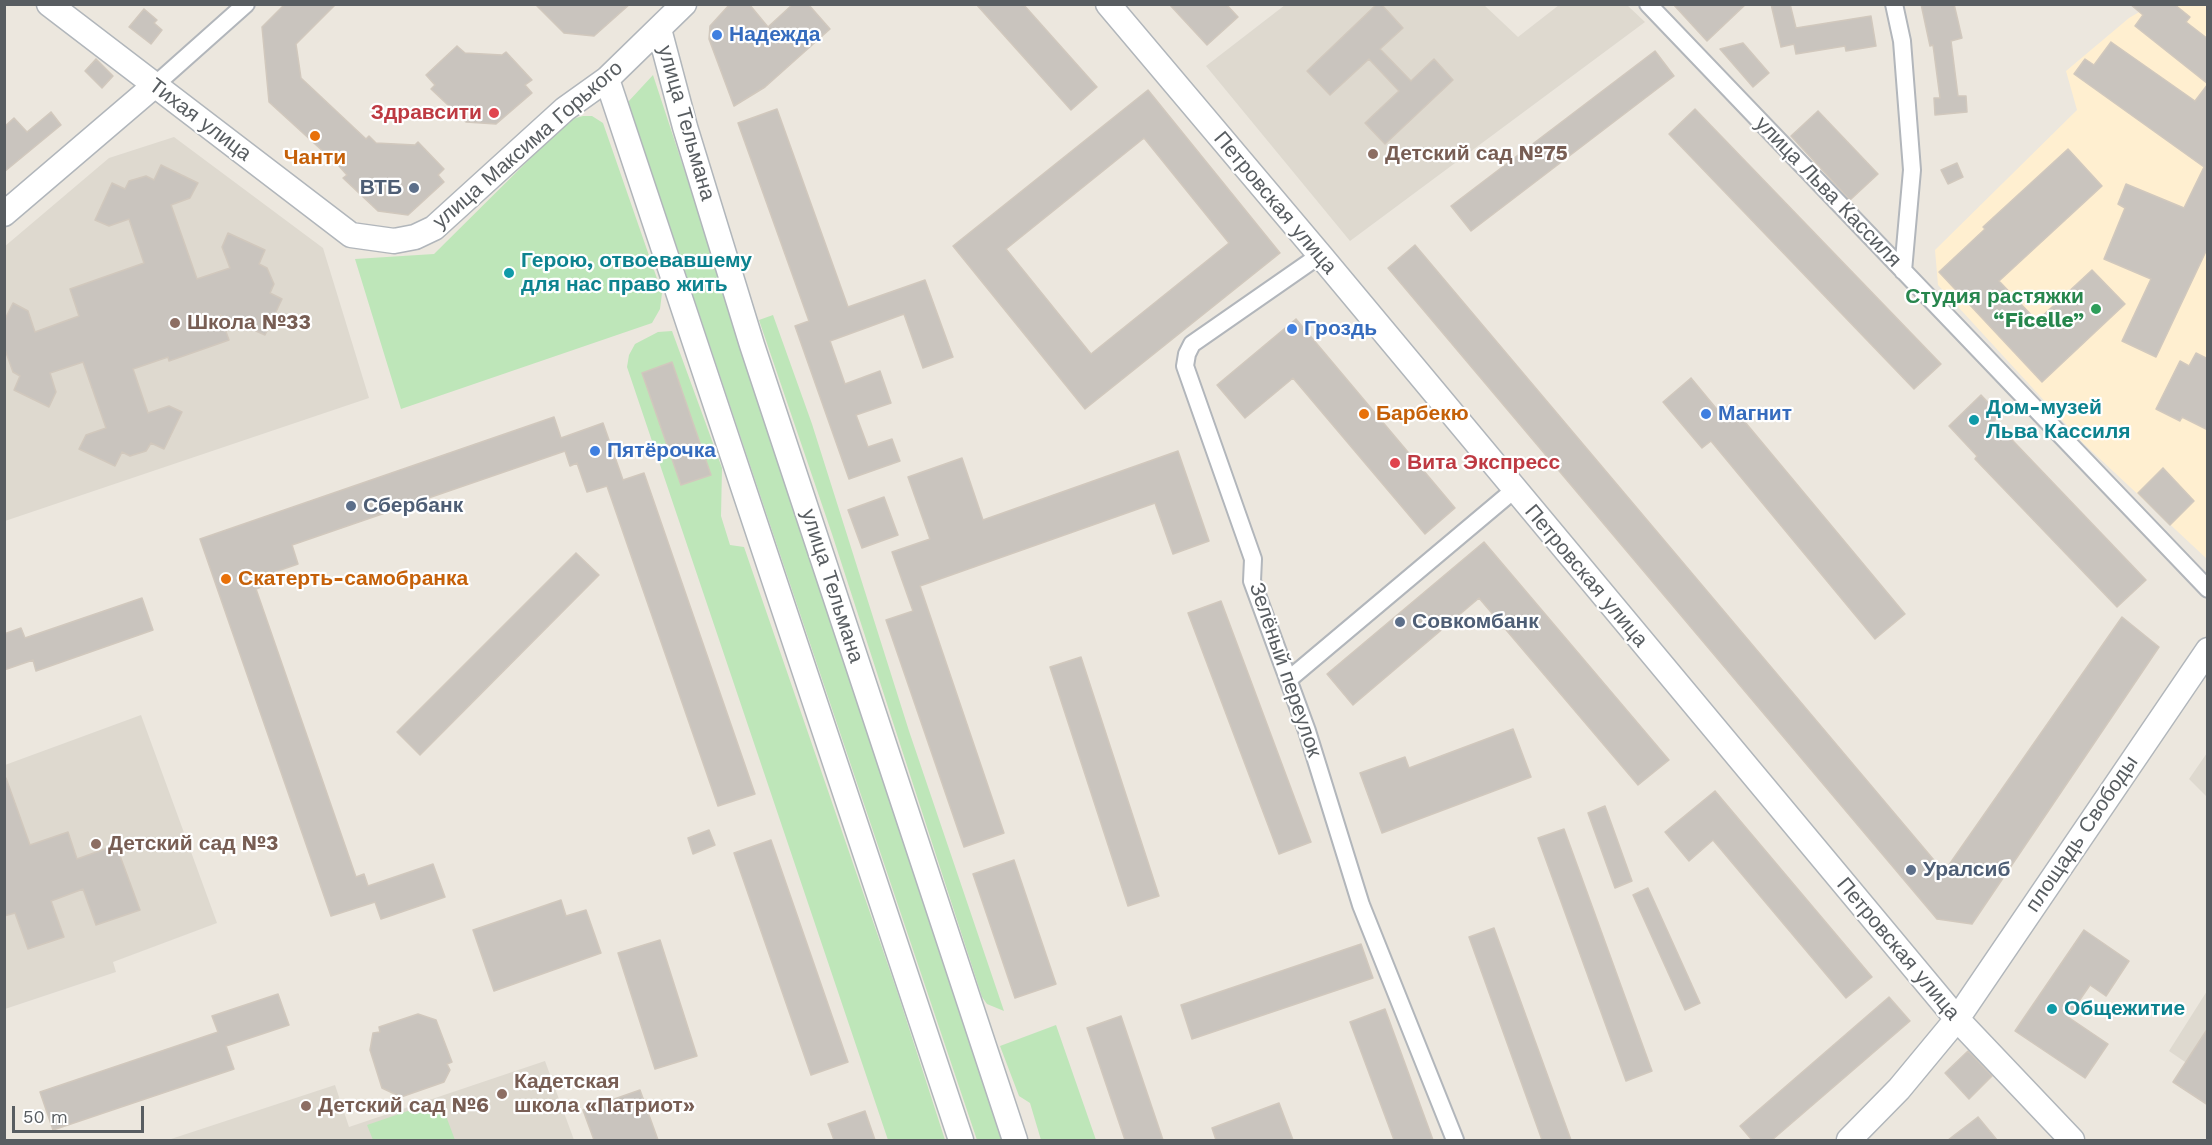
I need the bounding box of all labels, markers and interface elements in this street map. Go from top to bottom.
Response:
place label: Надежда [729,22,820,48]
marker: Надежда [710,28,724,42]
street label: улица Тельмана [652,43,720,203]
street label: улица Максима Горького [428,56,628,234]
street label: Тихая улица [144,73,256,167]
place label: Здравсити [371,100,482,126]
marker: Здравсити [487,106,501,120]
street label: улица Льва Кассиля [1750,111,1906,273]
street label: Петровская улица [1208,127,1342,279]
marker: Чанти [308,129,322,143]
place label: Детский сад №75 [1385,141,1568,167]
place label: Чанти [284,145,346,171]
marker: Детский сад №75 [1366,147,1380,161]
place label: ВТБ [360,175,402,201]
marker: ВТБ [407,181,421,195]
place label: Герою, отвоевавшему для нас право жить [521,248,752,298]
marker: Герою, отвоевавшему для нас право жить [502,266,516,280]
place label: Студия растяжки “Ficelle” [1905,284,2084,334]
marker: Студия растяжки “Ficelle” [2089,302,2103,316]
place label: Школа №33 [187,310,311,336]
marker: Школа №33 [168,316,182,330]
place label: Гроздь [1304,316,1377,342]
marker: Гроздь [1285,322,1299,336]
place label: Дом-музей Льва Кассиля [1986,395,2131,445]
place label: Барбекю [1376,401,1469,427]
place label: Магнит [1718,401,1792,427]
marker: Барбекю [1357,407,1371,421]
marker: Магнит [1699,407,1713,421]
marker: Дом-музей Льва Кассиля [1967,413,1981,427]
place label: Пятёрочка [607,438,716,464]
marker: Пятёрочка [588,444,602,458]
place label: Вита Экспресс [1407,450,1560,476]
marker: Вита Экспресс [1388,456,1402,470]
place label: Сбербанк [363,493,463,519]
marker: Сбербанк [344,499,358,513]
street label: Петровская улица [1519,500,1653,652]
street label: улица Тельмана [795,506,869,666]
place label: Скатерть-самобранка [238,566,468,592]
marker: Скатерть-самобранка [219,572,233,586]
street label: Зелёный переулок [1243,580,1327,760]
place label: Совкомбанк [1412,609,1539,635]
marker: Совкомбанк [1393,615,1407,629]
street label: площадь Свободы [2020,751,2144,917]
place label: Детский сад №3 [108,831,278,857]
marker: Детский сад №3 [89,837,103,851]
place label: Уралсиб [1923,857,2010,883]
marker: Уралсиб [1904,863,1918,877]
street label: Петровская улица [1831,873,1965,1025]
place label: Общежитие [2064,996,2185,1022]
marker: Общежитие [2045,1002,2059,1016]
place label: Кадетская школа «Патриот» [514,1069,695,1119]
marker: Кадетская школа «Патриот» [495,1087,509,1101]
place label: Детский сад №6 [318,1093,489,1119]
scale bar [15,1094,147,1132]
marker: Детский сад №6 [299,1099,313,1113]
text: 50 m [23,1106,68,1127]

